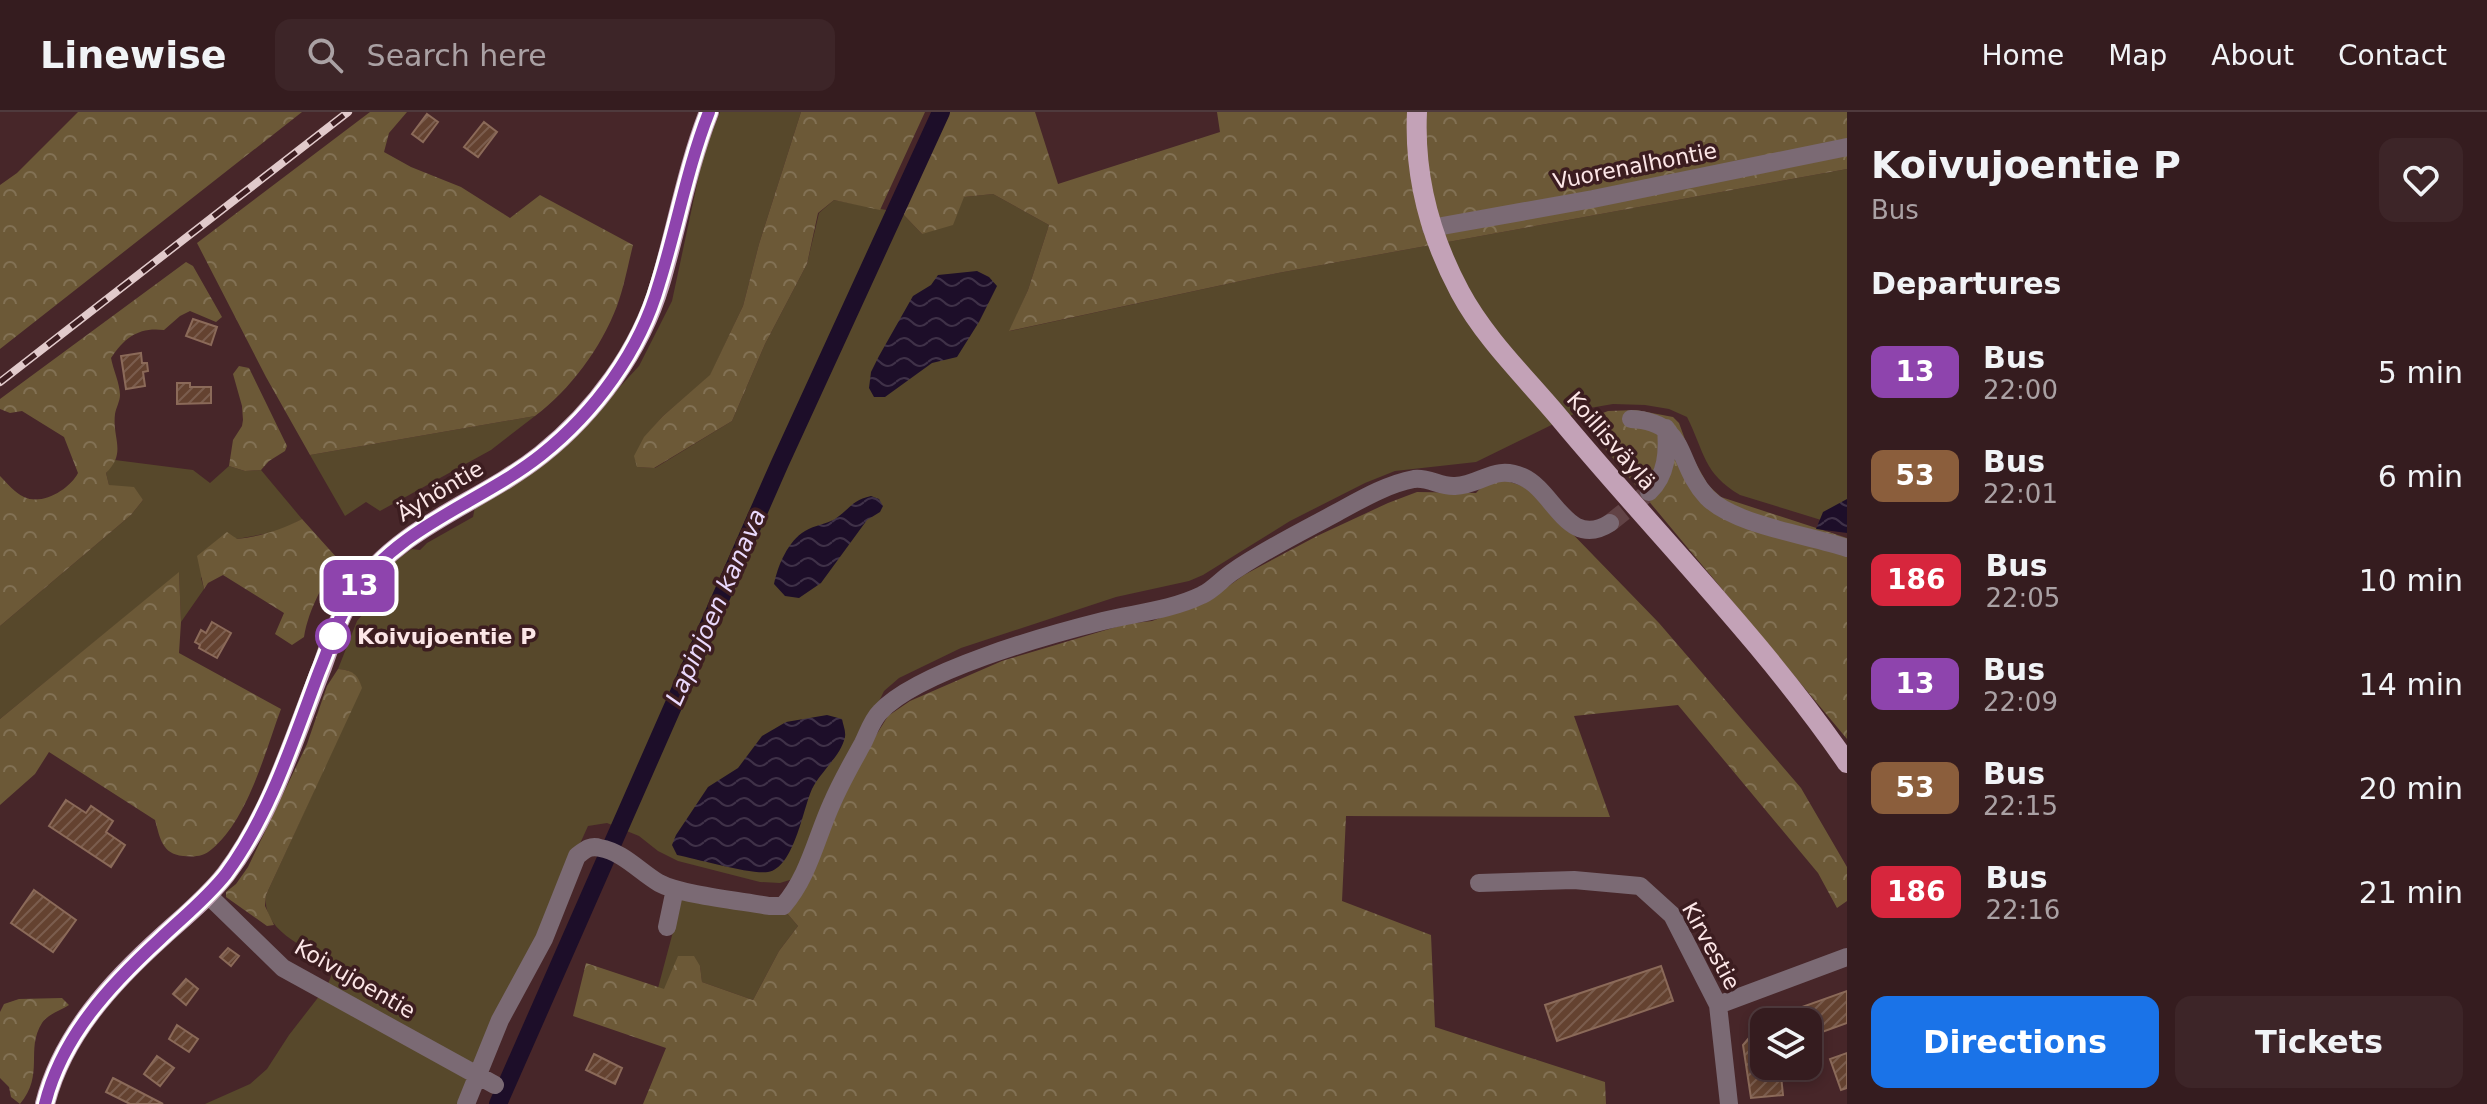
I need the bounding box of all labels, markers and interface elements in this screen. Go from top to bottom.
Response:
search box [275,19,835,91]
text: Linewise [40,33,227,77]
icon: search [303,33,347,77]
text: Search here [367,38,547,73]
text: Home [1981,39,2064,72]
text: Map [2108,39,2167,72]
text: About [2211,39,2294,72]
text: Contact [2338,39,2447,72]
street label: Vuorenalhontie [1551,138,1719,194]
button: heart [2379,138,2463,222]
text: Koivujoentie P [1871,143,2181,187]
text: Bus [1871,195,1919,225]
text: Departures [1871,266,2061,301]
text: Bus [1983,340,2045,375]
text: 13 [1896,355,1934,388]
text: 5 min [2378,355,2463,390]
text: 22:00 [1983,375,2058,405]
street label: Koillisväylä [1562,387,1660,495]
text: Bus [1983,444,2045,479]
street label: Äyhöntie [392,456,488,526]
text: 53 [1896,459,1934,492]
text: 6 min [2378,459,2463,494]
text: 22:01 [1983,479,2058,509]
water label: Lapinjoen kanava [660,505,772,709]
text: Bus [1985,548,2048,583]
line badge: 13 [323,560,395,612]
text: 186 [1887,563,1945,596]
text: 10 min [2359,563,2463,598]
text: 13 [340,569,378,602]
text: 22:05 [1985,583,2060,613]
marker: Koivujoentie P [316,619,350,653]
place label: Koivujoentie P [357,624,536,649]
text: Bus [1983,652,2045,687]
text: 13 [1896,667,1934,700]
text: 14 min [2359,667,2463,702]
text: 22:09 [1983,687,2058,717]
text: Bus [1983,756,2045,791]
text: 53 [1896,771,1934,804]
text: 20 min [2359,771,2463,806]
text: 22:15 [1983,791,2058,821]
text: Bus [1985,860,2048,895]
text: 186 [1887,875,1945,908]
text: 21 min [2359,875,2463,910]
text: 22:16 [1985,895,2060,925]
street label: Kirvestie [1677,898,1745,994]
street label: Koivujoentie [290,934,420,1024]
button: Directions [1871,996,2159,1088]
button: Tickets [2175,996,2463,1088]
map controls [1750,1008,1822,1080]
button: layers [1750,1008,1822,1080]

